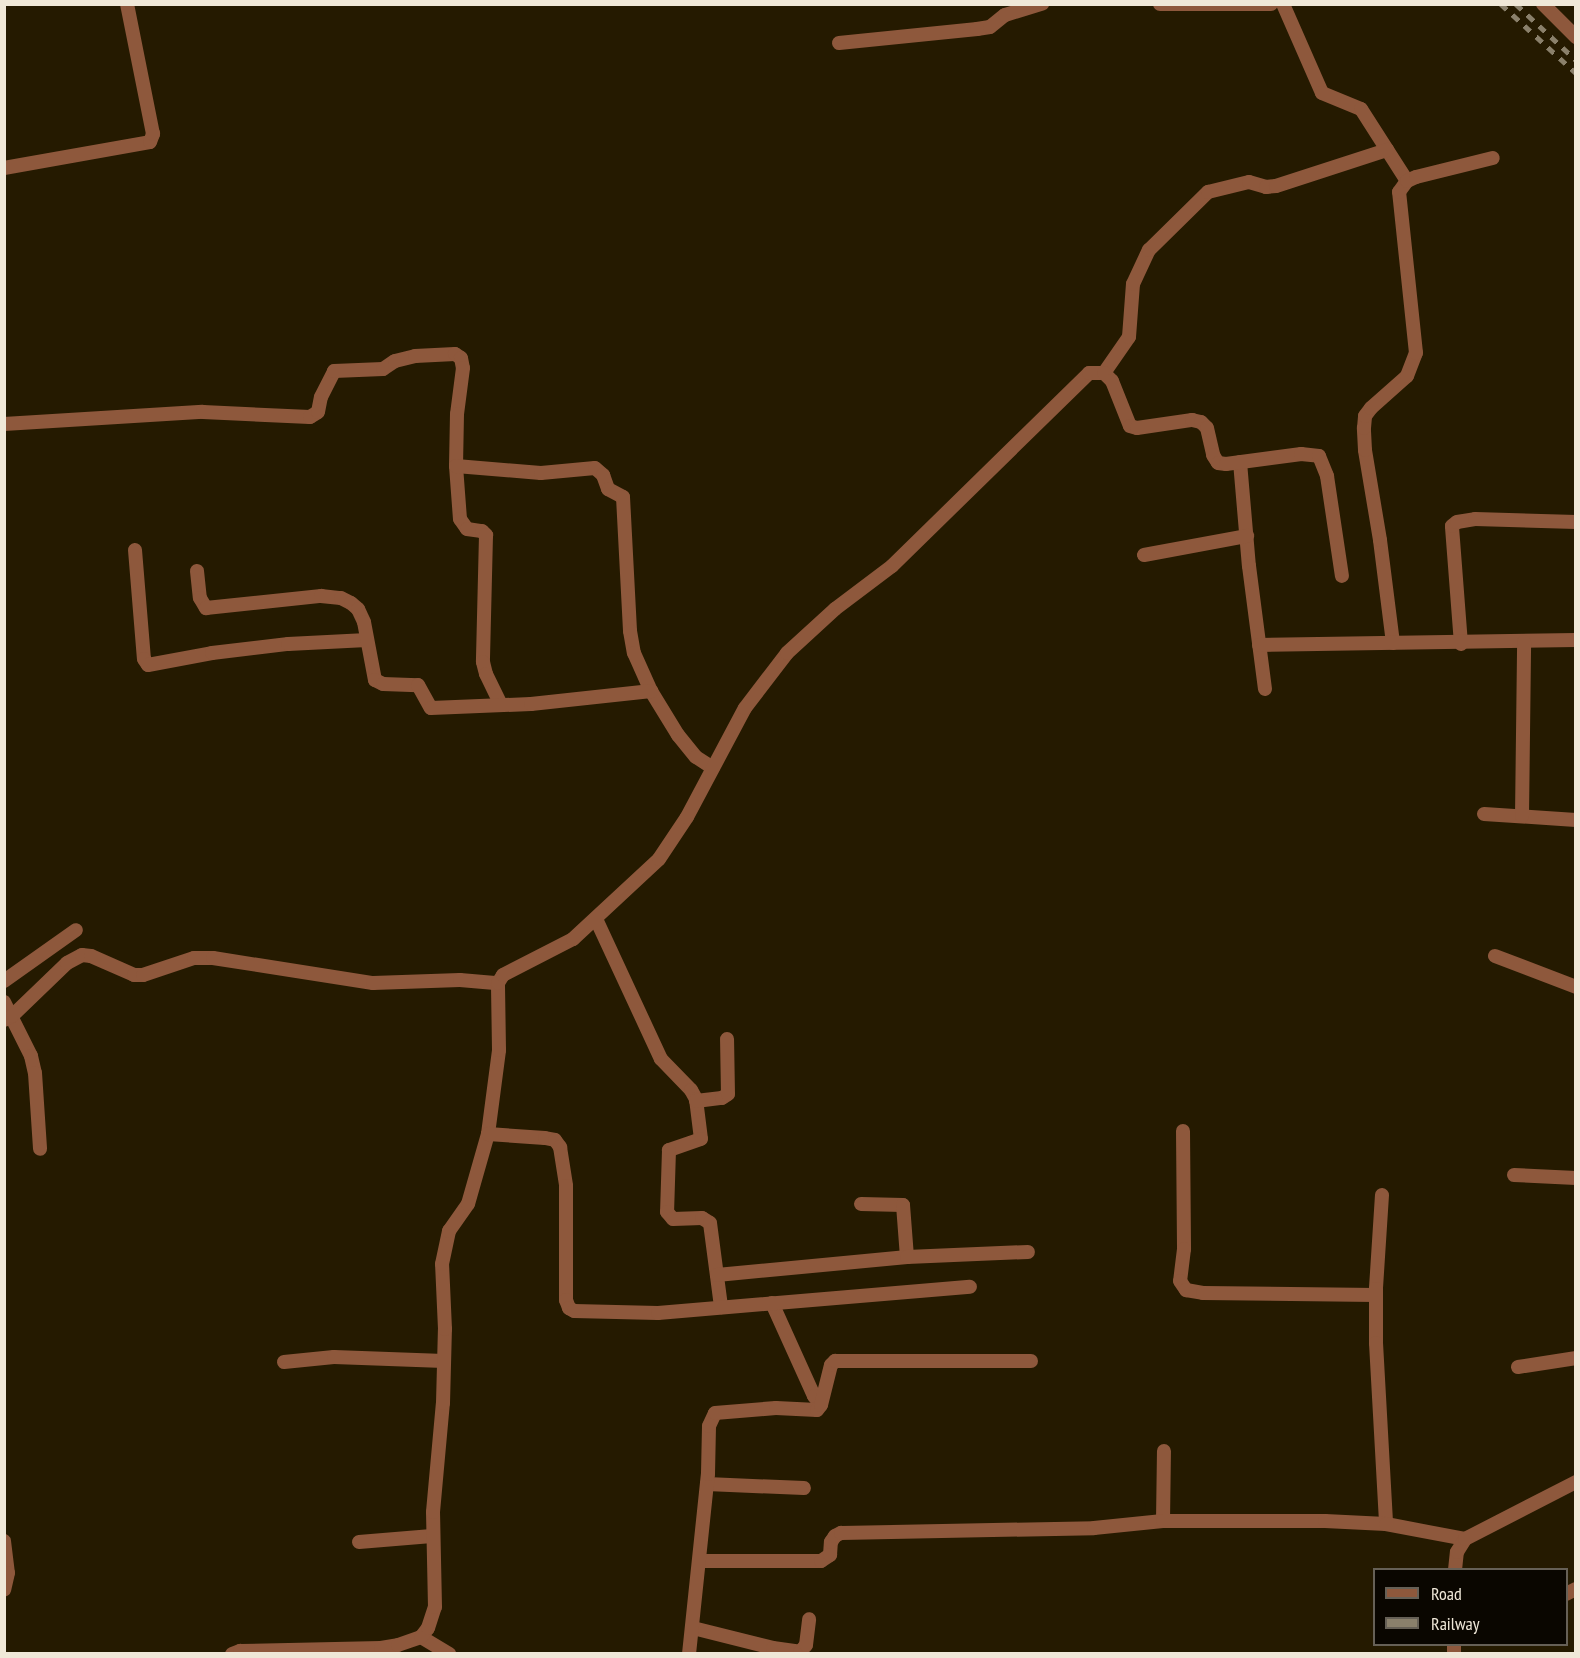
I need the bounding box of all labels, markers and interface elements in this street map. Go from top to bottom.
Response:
legend [1373,1568,1568,1646]
text: Road [1431,1582,1462,1605]
text: Railway [1431,1612,1480,1635]

